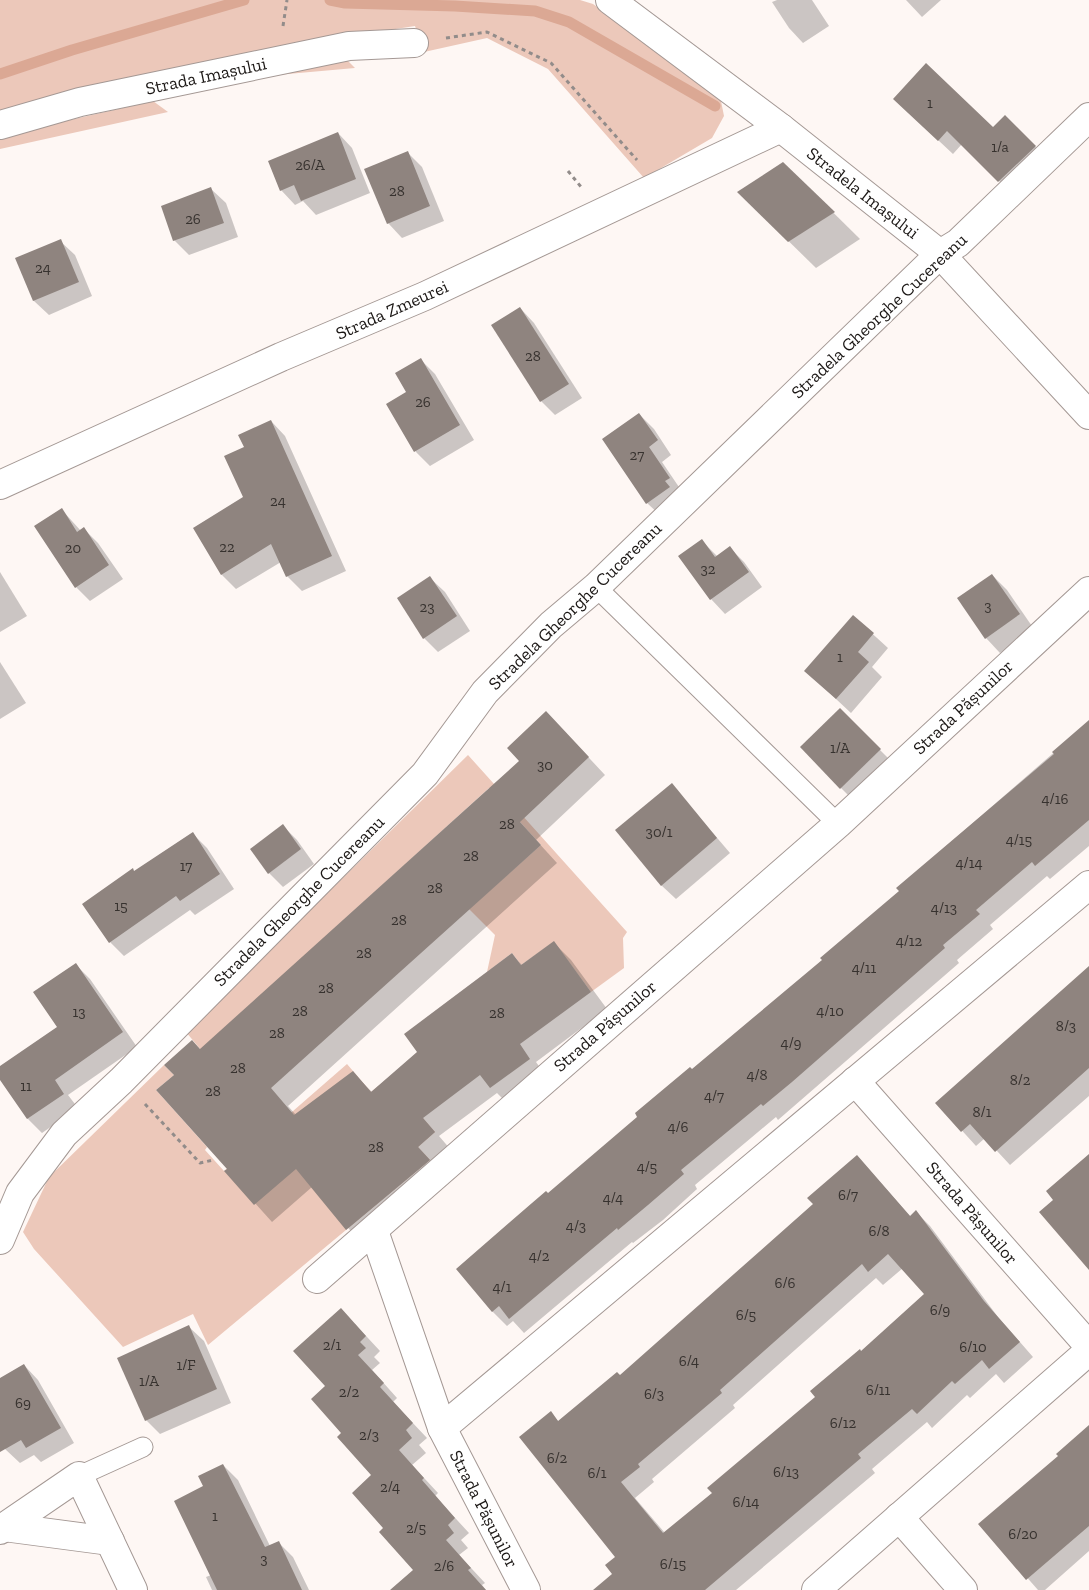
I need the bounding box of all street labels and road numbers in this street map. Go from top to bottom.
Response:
street label: Strada Imașului [143,52,269,100]
street label: Stradela Imașului [802,142,924,244]
street label: Stradela Gheorghe Cucereanu [787,229,971,403]
street label: Strada Zmeurei [332,275,452,345]
street label: Stradela Gheorghe Cucereanu [484,517,666,695]
street label: Strada Pășunilor [908,655,1018,759]
street label: Stradela Gheorghe Cucereanu [209,811,389,991]
street label: Strada Pășunilor [549,975,661,1077]
street label: Strada Pășunilor [921,1157,1023,1269]
street label: Strada Pășunilor [445,1447,523,1571]

